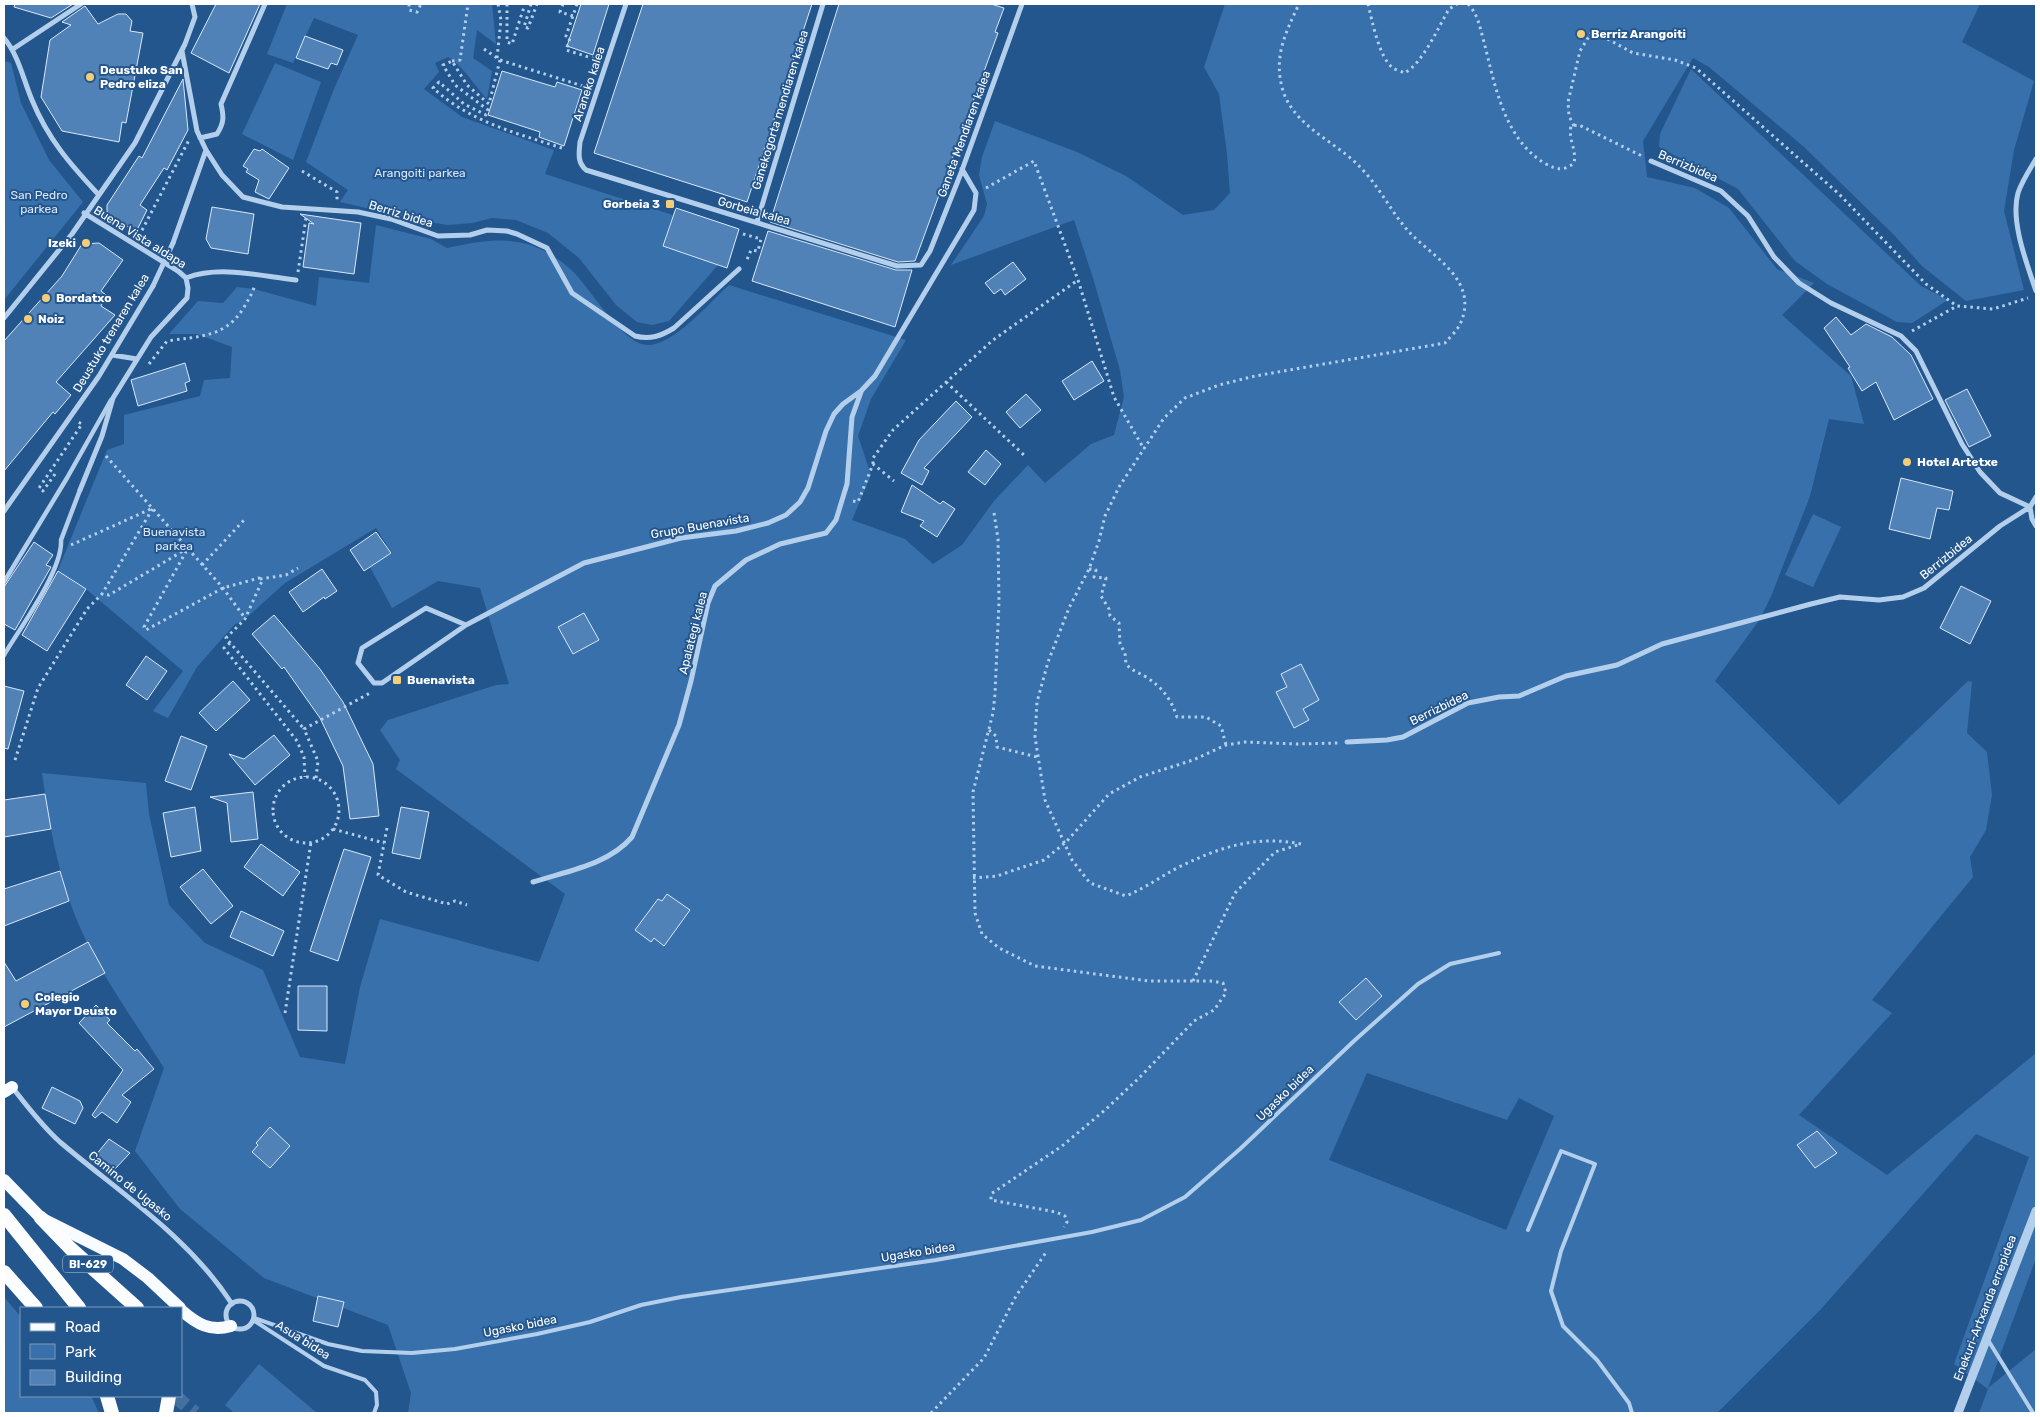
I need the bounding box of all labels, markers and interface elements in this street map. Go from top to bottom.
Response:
place label: Berriz Arangoiti [1591,27,1686,41]
marker: Berriz Arangoiti [1575,28,1587,40]
street label: Ganekogorta mendiaren kalea [749,29,811,191]
street label: Araneko kalea [570,45,608,123]
place label: Deustuko San Pedro eliza [100,63,183,91]
street label: Ganeta Mendiaren kalea [935,69,993,199]
marker: Deustuko San Pedro eliza [84,71,96,83]
street label: Berrizbidea [1656,147,1720,185]
park label: Arangoiti parkea [374,166,466,180]
park label: San Pedro parkea [10,188,68,216]
street label: Gorbeia kalea [716,194,792,228]
place label: Gorbeia 3 [603,197,660,211]
street label: Berriz bidea [367,198,435,230]
marker: Gorbeia 3 [664,198,676,210]
street label: Buena Vista aldapa [91,203,189,271]
place label: Izeki [48,236,76,250]
marker: Izeki [80,237,92,249]
street label: Deustuko trenaren kalea [70,271,152,395]
place label: Bordatxo [56,291,112,305]
marker: Bordatxo [40,292,52,304]
place label: Noiz [38,312,64,326]
marker: Noiz [22,313,34,325]
place label: Hotel Artetxe [1917,455,1998,469]
marker: Hotel Artetxe [1901,456,1913,468]
street label: Grupo Buenavista [650,510,750,542]
park label: Buenavista parkea [143,525,205,553]
street label: Berrizbidea [1917,532,1975,582]
street label: Apalategi kalea [676,590,710,676]
place label: Buenavista [407,673,475,687]
marker: Buenavista [391,674,403,686]
street label: Berrizbidea [1407,688,1471,728]
place label: Colegio Mayor Deusto [35,990,117,1018]
marker: Colegio Mayor Deusto [19,998,31,1010]
street label: Ugasko bidea [1253,1062,1317,1124]
street label: Camino de Ugasko [85,1148,175,1224]
street label: Enekuri-Artxanda errepidea [1951,1233,2019,1383]
street label: Ugasko bidea [880,1239,956,1265]
road number: BI-629 [63,1256,113,1272]
legend [20,1307,182,1397]
street label: Ugasko bidea [482,1312,558,1340]
text: Road [65,1318,101,1336]
street label: Asua bidea [273,1318,333,1362]
text: Park [65,1343,96,1361]
text: Building [65,1368,122,1386]

